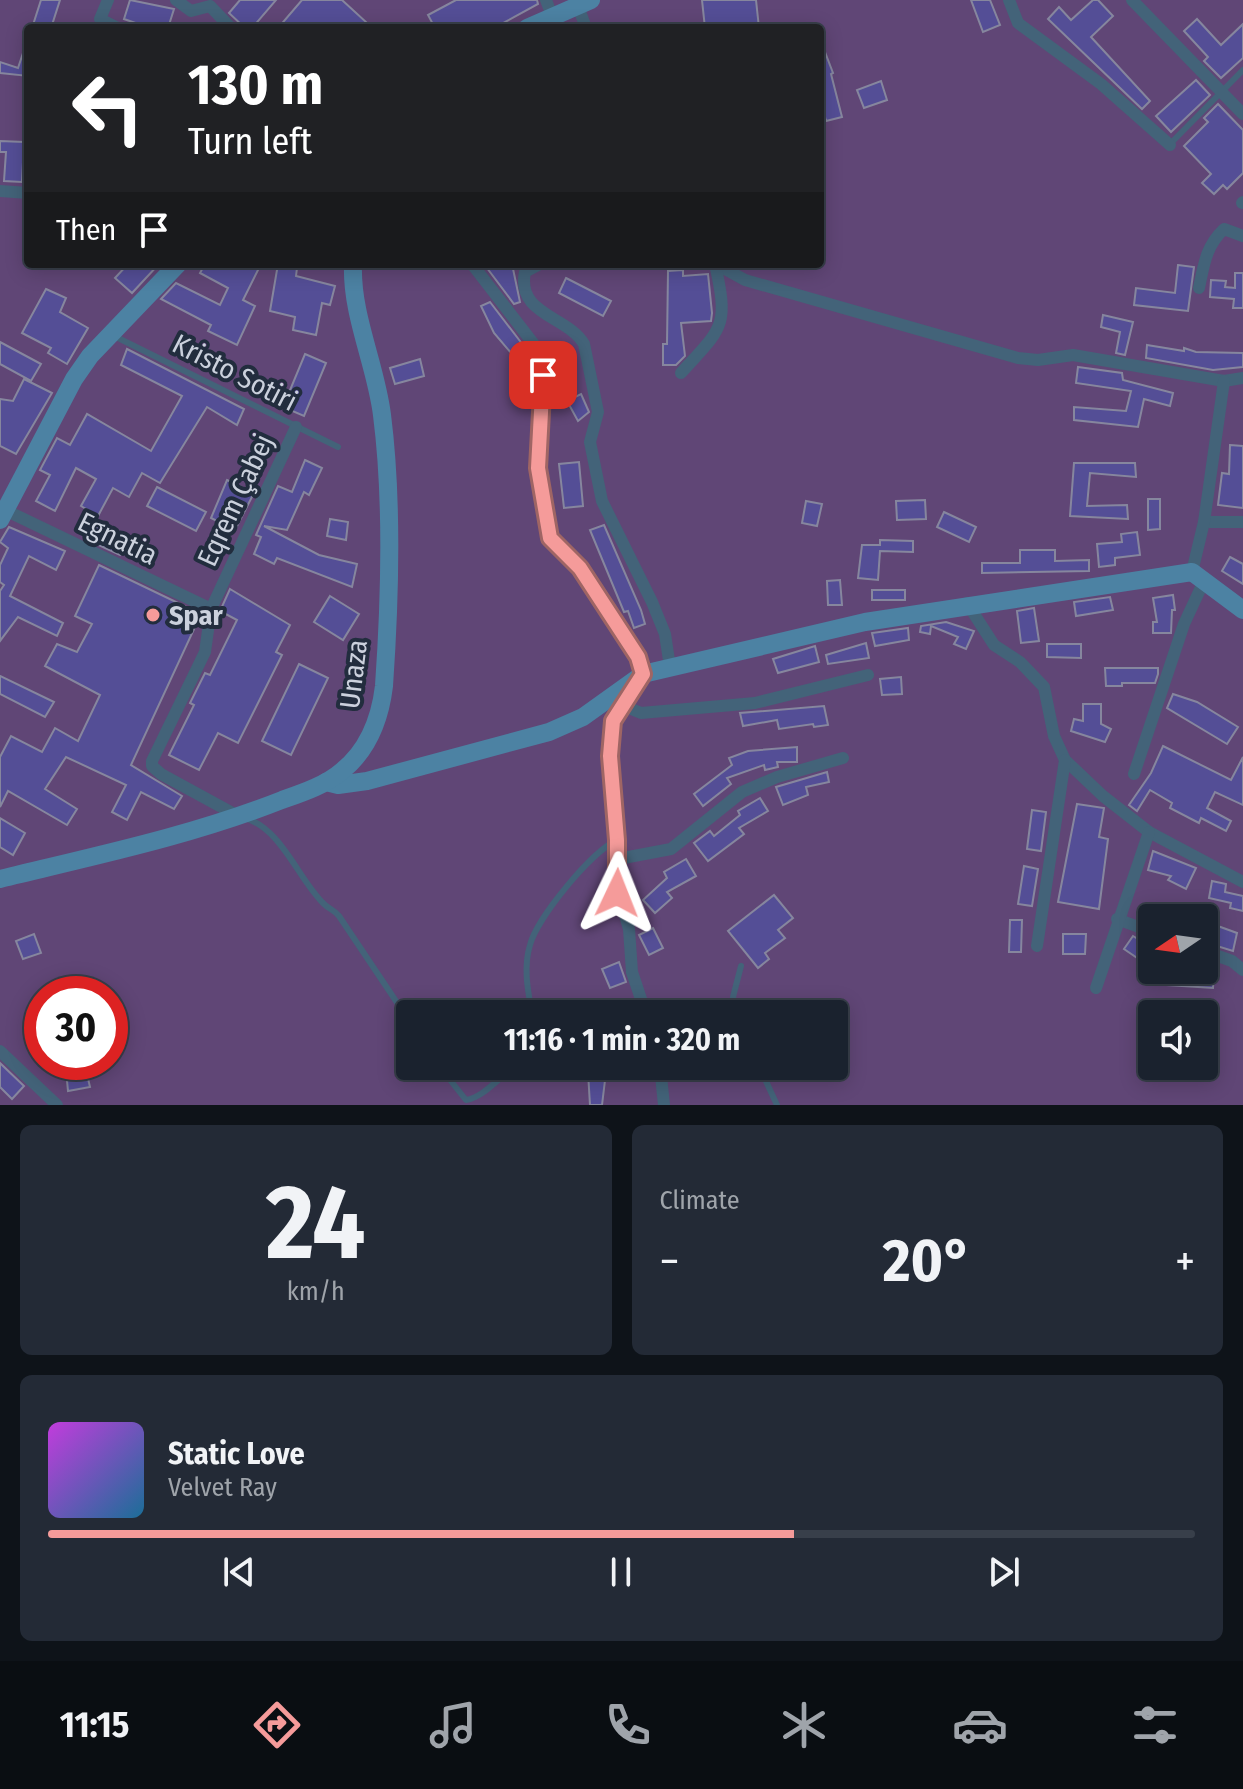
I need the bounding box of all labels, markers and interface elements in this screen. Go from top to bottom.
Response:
text: 130 m [188,52,323,119]
icon: left [56,56,160,160]
text: Turn left [188,120,312,164]
icon: arrive [132,208,176,252]
text: Then [56,212,116,248]
street label: Kristo Sotiri [167,327,303,418]
pin [509,341,577,409]
icon: arrive [521,353,565,397]
street label: Eqrem Çabej [190,429,280,572]
street label: Egnatia [73,505,163,572]
place label: Spar [169,599,223,632]
marker: Spar [144,606,162,624]
street label: Unaza [333,638,374,711]
position arrow [575,851,659,935]
north arrow [1138,904,1218,984]
map controls [1138,904,1218,1080]
speed limit sign: 30 [24,976,128,1080]
button: sound [1138,1000,1218,1080]
text: 11:16 · 1 min · 320 m [504,1022,740,1058]
text: 24 [266,1161,366,1286]
text: Climate [660,1185,740,1216]
text: 20° [883,1225,971,1297]
text: − [660,1235,679,1288]
text: + [1175,1235,1195,1288]
text: km/h [287,1276,345,1307]
text: Static Love [168,1436,305,1472]
text: Velvet Ray [168,1472,277,1503]
icon: previous [217,1550,261,1594]
icon: pause [599,1550,643,1594]
icon: next [982,1550,1026,1594]
icon: directions [249,1697,305,1753]
icon: music [425,1697,481,1753]
icon: phone [600,1697,656,1753]
icon: climate [776,1697,832,1753]
icon: car [952,1697,1008,1753]
icon: filters [1127,1697,1183,1753]
text: 11:15 [60,1703,130,1747]

